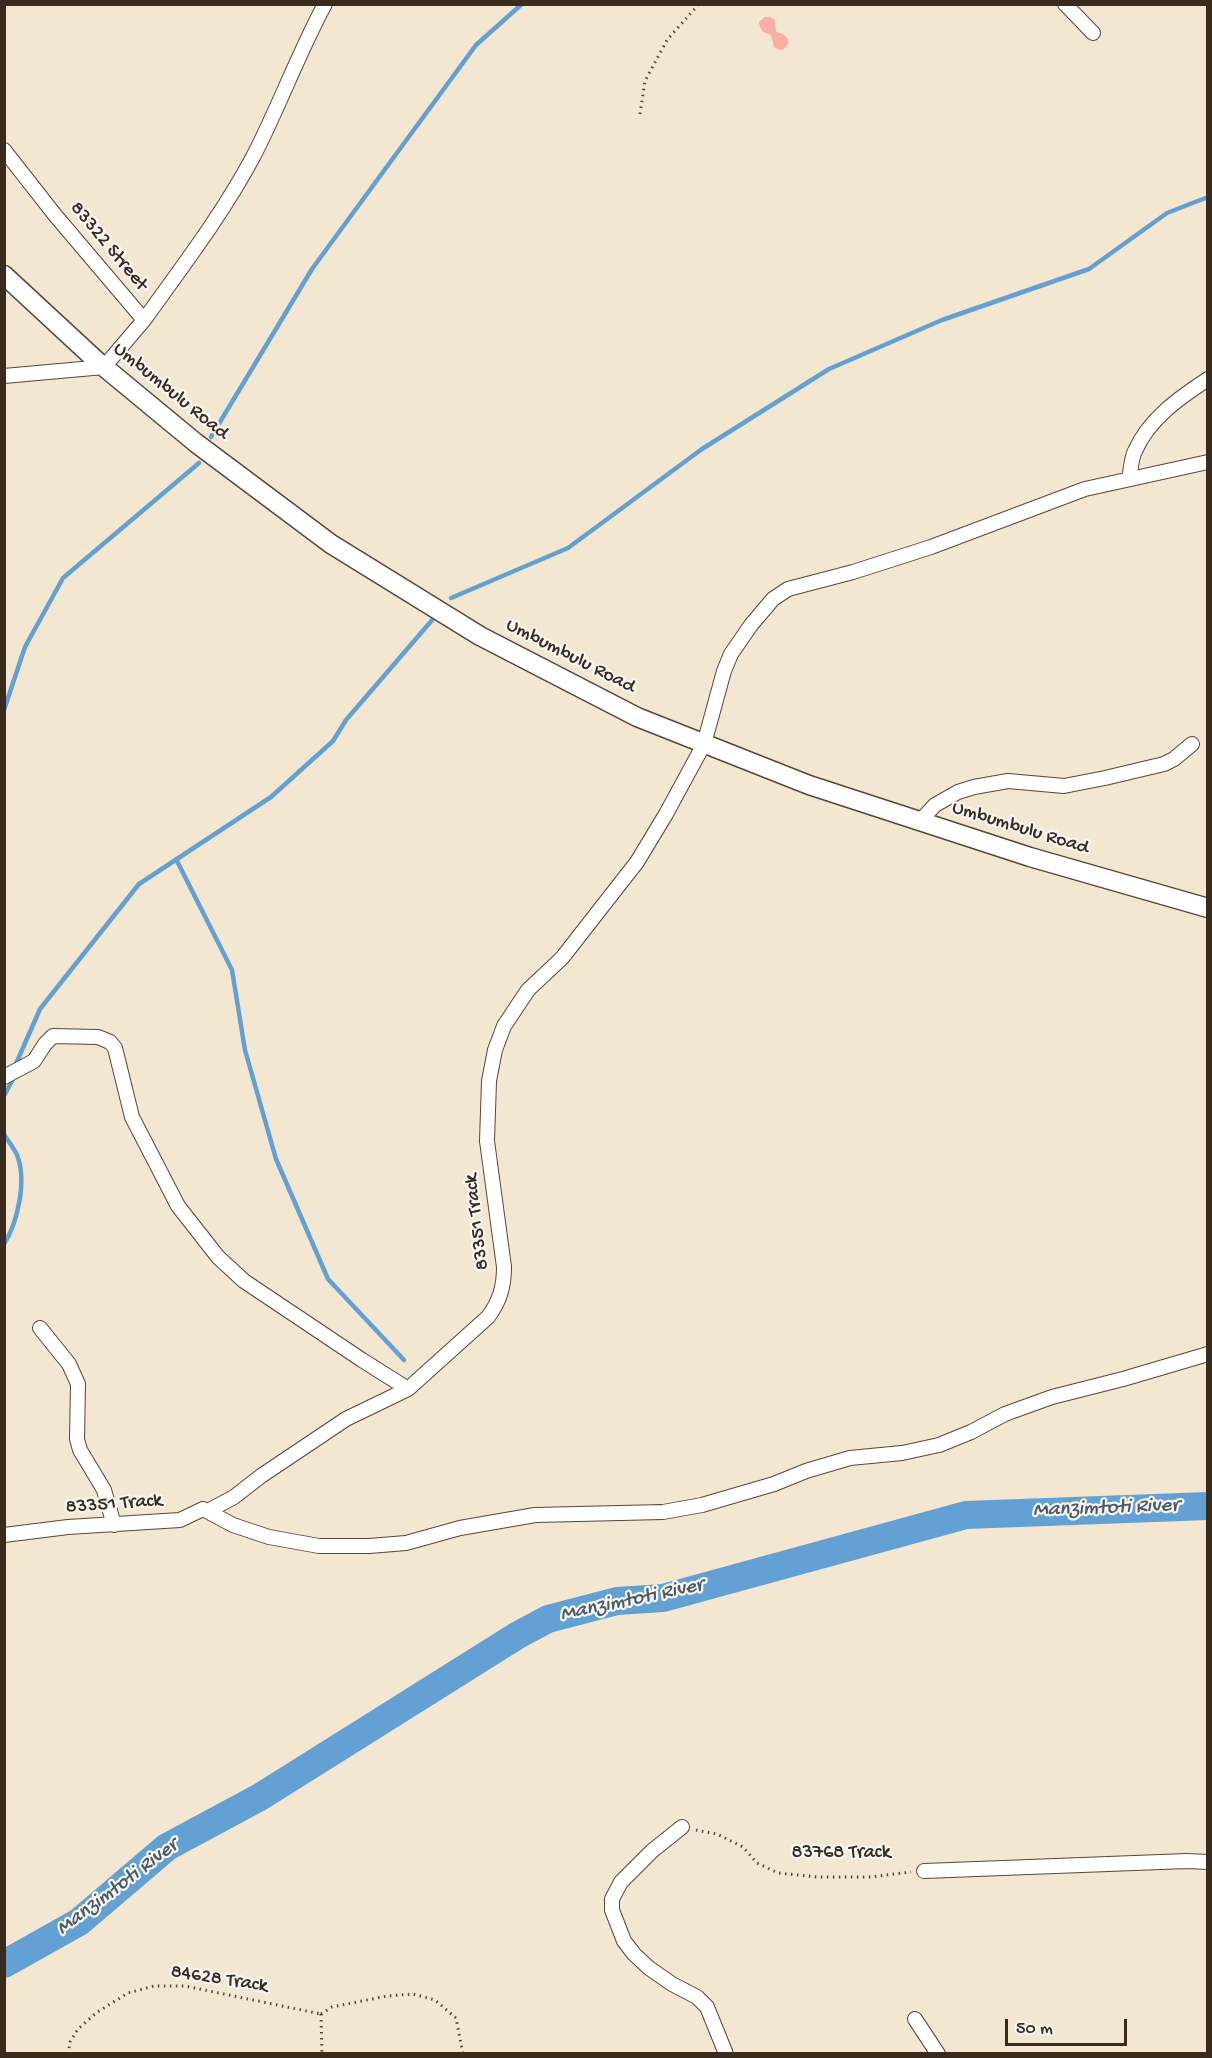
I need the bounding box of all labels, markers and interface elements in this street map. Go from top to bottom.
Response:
street label: 83322 Street [64,197,152,297]
street label: Umbumbulu Road [107,338,233,446]
street label: Umbumbulu Road [501,614,639,700]
street label: Umbumbulu Road [949,797,1091,861]
street label: 83351 Track [460,1173,496,1271]
street label: 83351 Track [65,1490,163,1520]
water label: Manzimtoti River [1033,1494,1179,1524]
water label: Manzimtoti River [558,1574,706,1628]
water label: Manzimtoti River [52,1834,184,1942]
street label: 83768 Track [791,1842,891,1866]
street label: 84628 Track [169,1961,269,1999]
scale bar [1008,2007,1130,2045]
text: 50 m [1016,2019,1053,2040]

